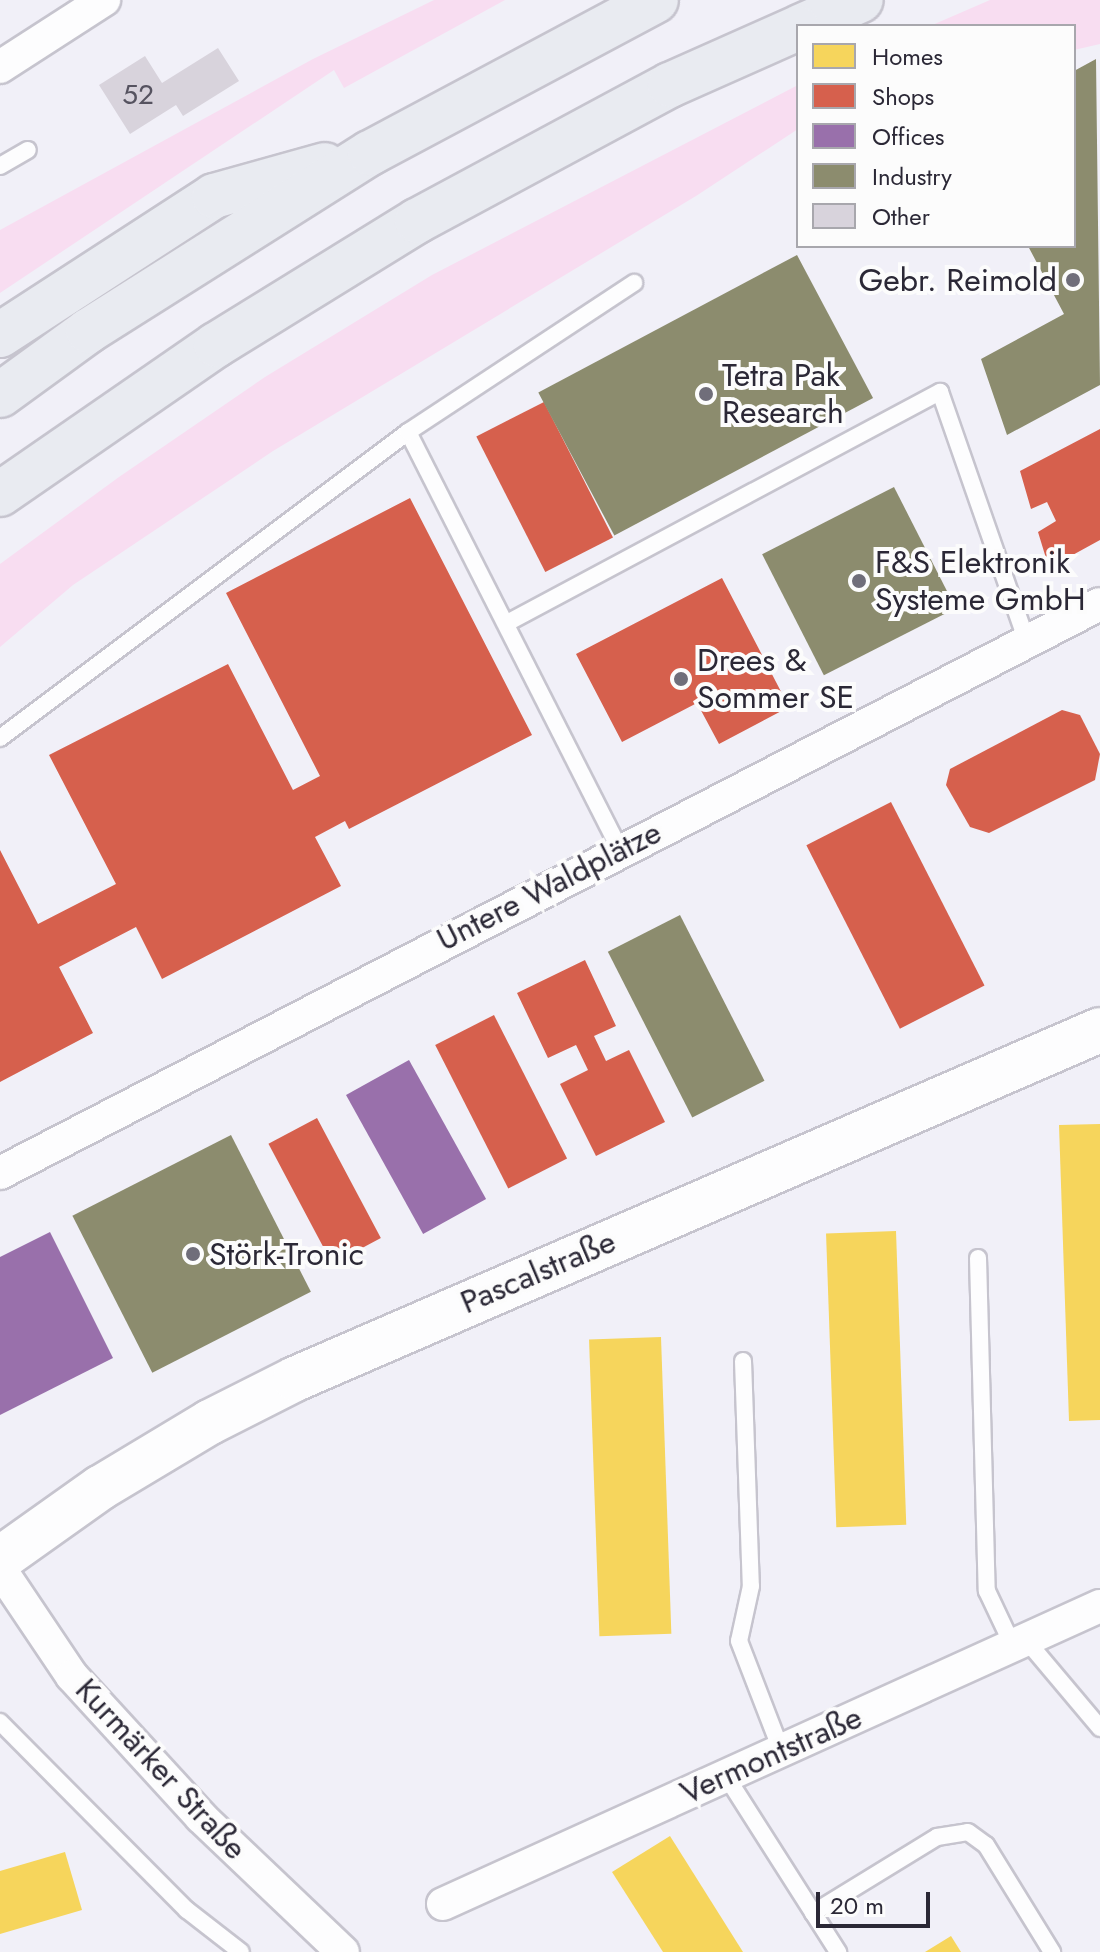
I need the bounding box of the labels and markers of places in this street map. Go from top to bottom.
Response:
place label: Gebr. Reimold [858,261,1057,299]
marker: Gebr. Reimold [1064,271,1082,289]
place label: Tetra Pak Research [722,357,844,432]
marker: Tetra Pak Research [697,385,715,403]
place label: F&S Elektronik Systeme GmbH [875,544,1086,619]
marker: F&S Elektronik Systeme GmbH [850,572,868,590]
place label: Drees & Sommer SE [697,642,854,717]
marker: Drees & Sommer SE [672,670,690,688]
place label: Störk-Tronic [209,1235,364,1273]
marker: Störk-Tronic [184,1245,202,1263]

